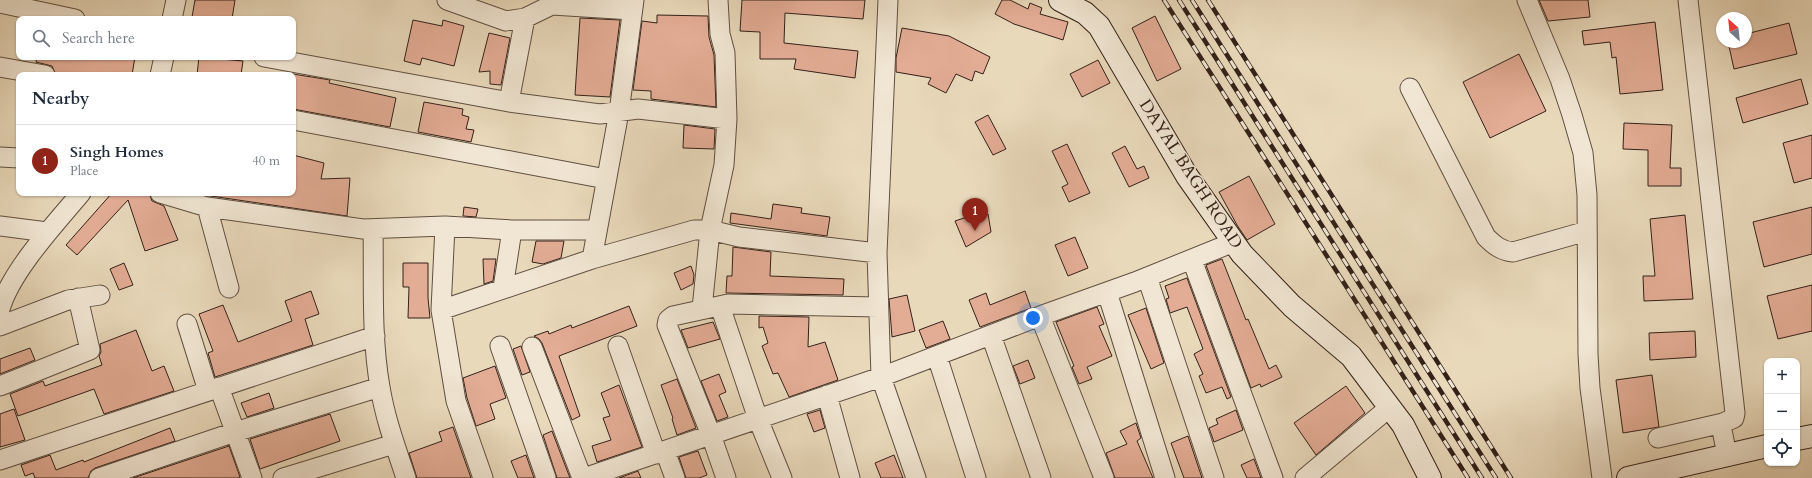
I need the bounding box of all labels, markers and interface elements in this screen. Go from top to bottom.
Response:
north arrow [1716,12,1752,48]
search box [16,16,296,60]
icon: search [30,27,52,49]
text: Search here [62,28,135,48]
text: Nearby [32,87,89,110]
street label: DAYAL BAGH ROAD [1134,95,1248,253]
text: Singh Homes [70,142,163,162]
text: 1 [42,152,48,170]
text: 40 m [252,152,280,170]
text: Place [70,162,98,180]
pin: 1 [962,198,988,231]
your location [1023,308,1043,328]
map controls [1764,358,1800,466]
button: + [1764,358,1800,394]
button: − [1764,394,1800,430]
button: locate [1764,430,1800,466]

